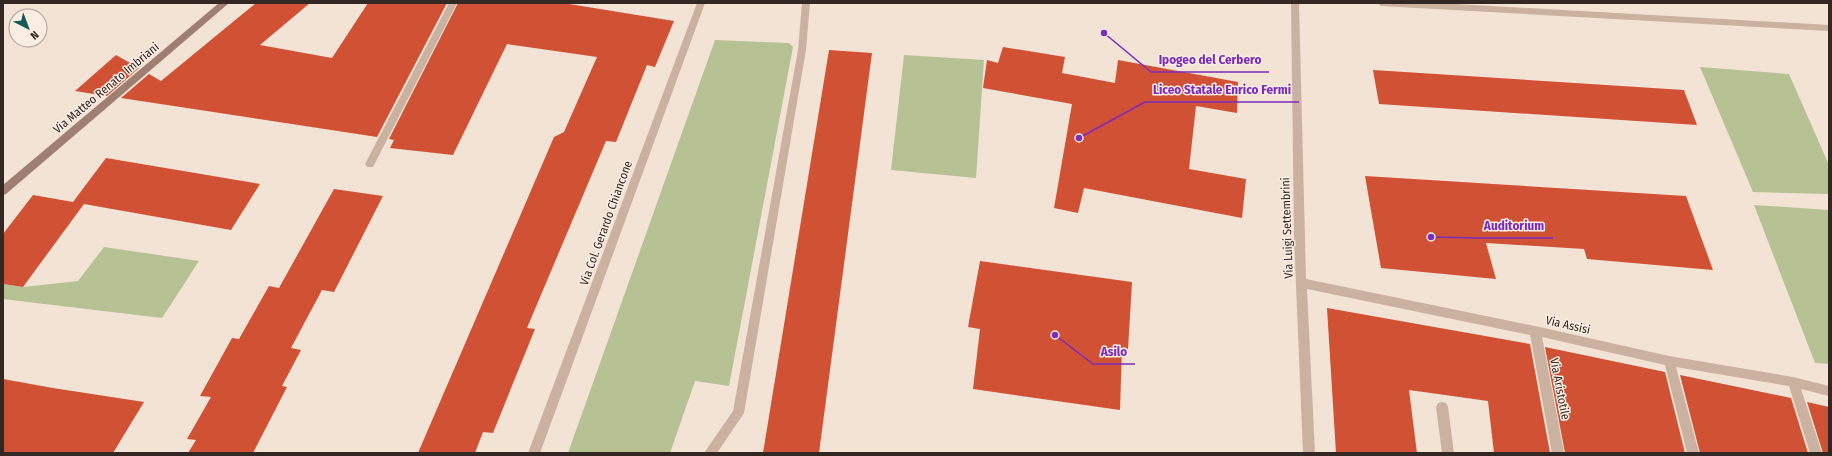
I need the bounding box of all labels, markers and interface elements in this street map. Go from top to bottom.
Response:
north arrow [8,8,48,48]
text: N [28,28,41,42]
street label: Via Matteo Renato Imbriani [50,40,162,136]
callout: Ipogeo del Cerbero [1151,47,1269,72]
text: Ipogeo del Cerbero [1159,52,1261,67]
callout: Liceo Statale Enrico Fermi [1145,77,1299,102]
text: Liceo Statale Enrico Fermi [1153,82,1291,97]
street label: Via Col. Gerardo Chiancone [577,159,635,287]
street label: Via Luigi Settembrini [1278,177,1296,279]
callout: Auditorium [1476,213,1553,238]
text: Auditorium [1483,218,1544,233]
street label: Via Assisi [1544,313,1592,337]
callout: Asilo [1093,339,1135,364]
text: Asilo [1100,344,1127,359]
street label: Via Aristotile [1547,357,1573,421]

